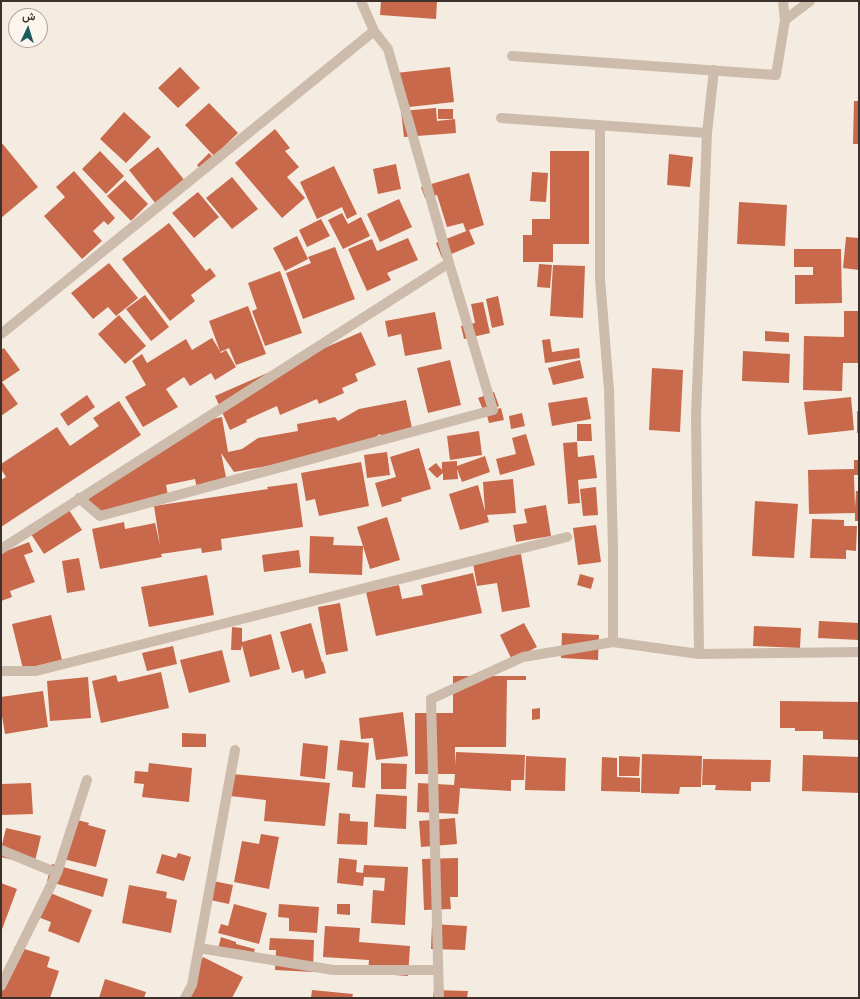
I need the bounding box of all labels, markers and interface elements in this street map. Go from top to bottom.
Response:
north arrow [8,8,48,48]
text: ش [22,10,36,23]

